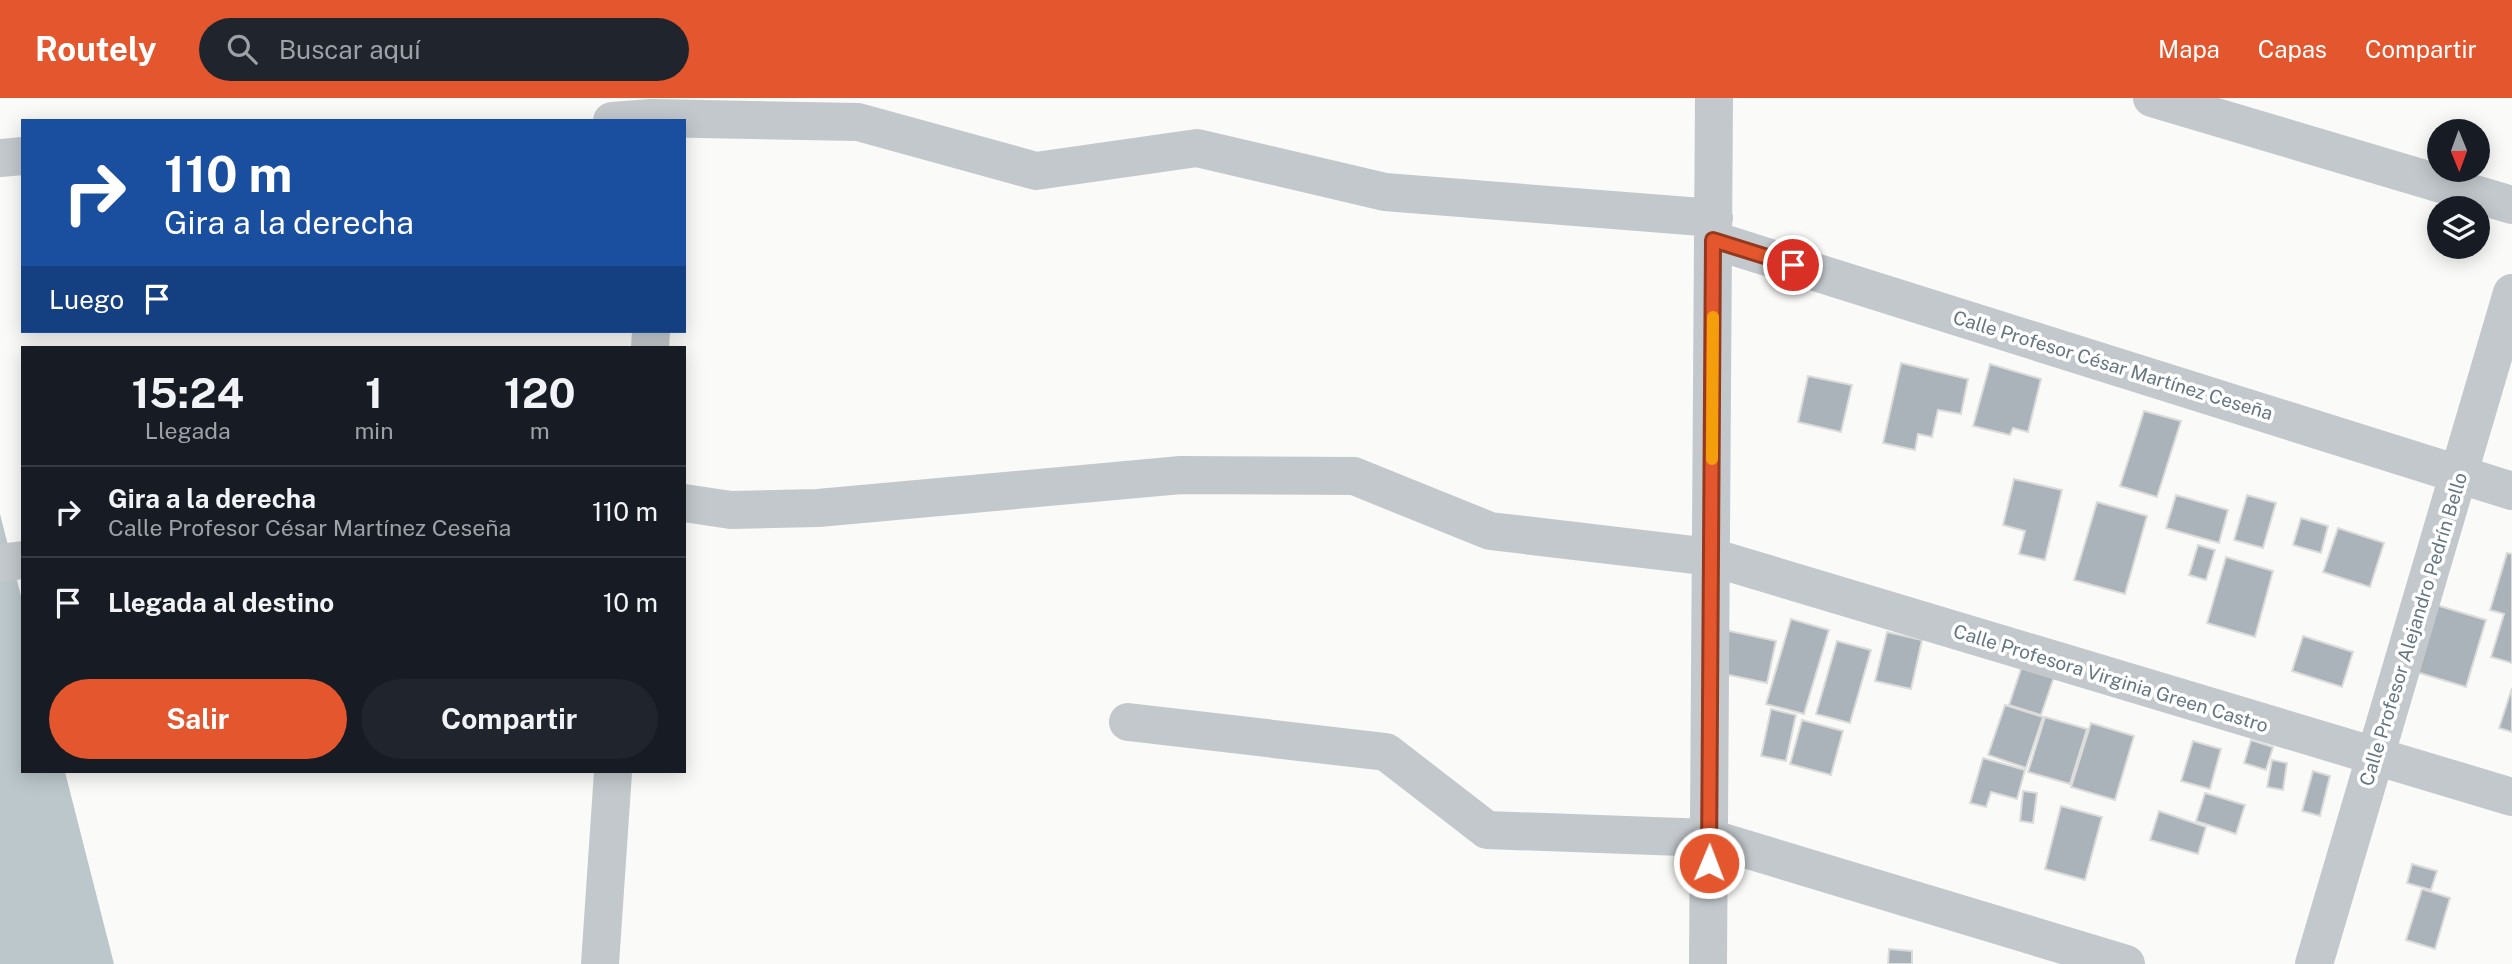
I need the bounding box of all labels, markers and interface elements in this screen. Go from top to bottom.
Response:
search box [199,18,689,81]
text: Routely [35,30,157,68]
icon: search [223,30,261,68]
text: Buscar aquí [279,34,421,65]
text: Mapa [2158,35,2220,63]
text: Capas [2258,35,2327,63]
text: Compartir [2365,35,2477,63]
north arrow [2427,119,2490,182]
map controls [2427,119,2490,259]
text: 110 m [164,145,292,203]
icon: right [49,147,140,238]
button: layers [2427,196,2490,259]
text: Gira a la derecha [164,204,414,241]
pin [1763,235,1823,295]
icon: arrive [1774,246,1812,284]
icon: arrive [138,280,176,318]
text: Luego [49,284,124,315]
street label: Calle Profesor César Martínez Ceseña [1951,306,2275,424]
text: 15:24 [131,368,244,417]
text: 1 [365,368,383,417]
text: 120 [504,368,576,417]
text: Llegada [145,417,231,444]
text: min [354,417,393,444]
text: m [530,417,550,444]
street label: Calle Profesor Alejandro Pedrín Bello [2355,470,2471,788]
text: Gira a la derecha [108,483,316,514]
icon: right [49,493,87,531]
text: 110 m [592,496,658,527]
text: Calle Profesor César Martínez Ceseña [108,514,511,541]
icon: arrive [49,584,87,622]
text: Llegada al destino [108,587,334,618]
text: 10 m [603,587,658,618]
street label: Calle Profesora Virginia Green Castro [1951,620,2271,736]
button: Salir [49,679,347,759]
button: Compartir [361,679,658,759]
position arrow [1672,826,1746,900]

